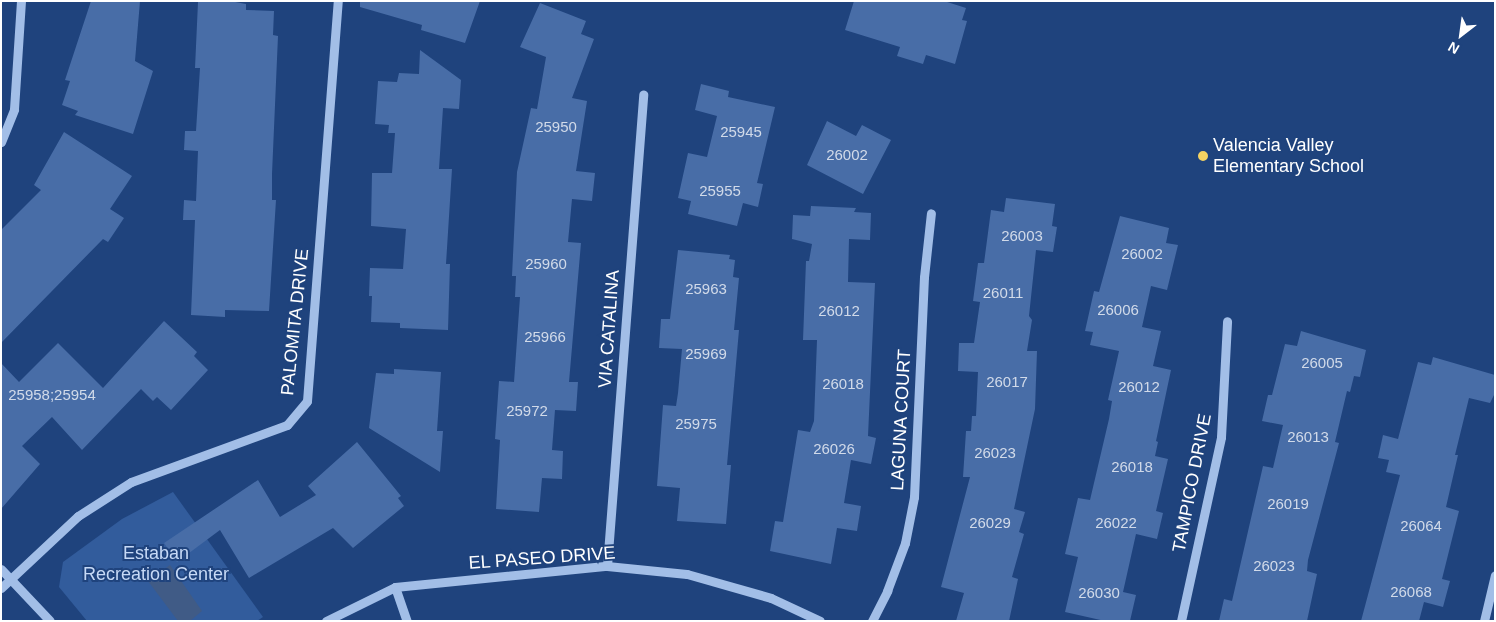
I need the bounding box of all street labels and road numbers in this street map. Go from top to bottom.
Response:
street label: PALOMITA DRIVE [277,247,313,397]
street label: VIA CATALINA [594,269,624,389]
street label: LAGUNA COURT [886,348,916,492]
street label: TAMPICO DRIVE [1168,412,1216,554]
street label: EL PASEO DRIVE [468,542,616,574]

